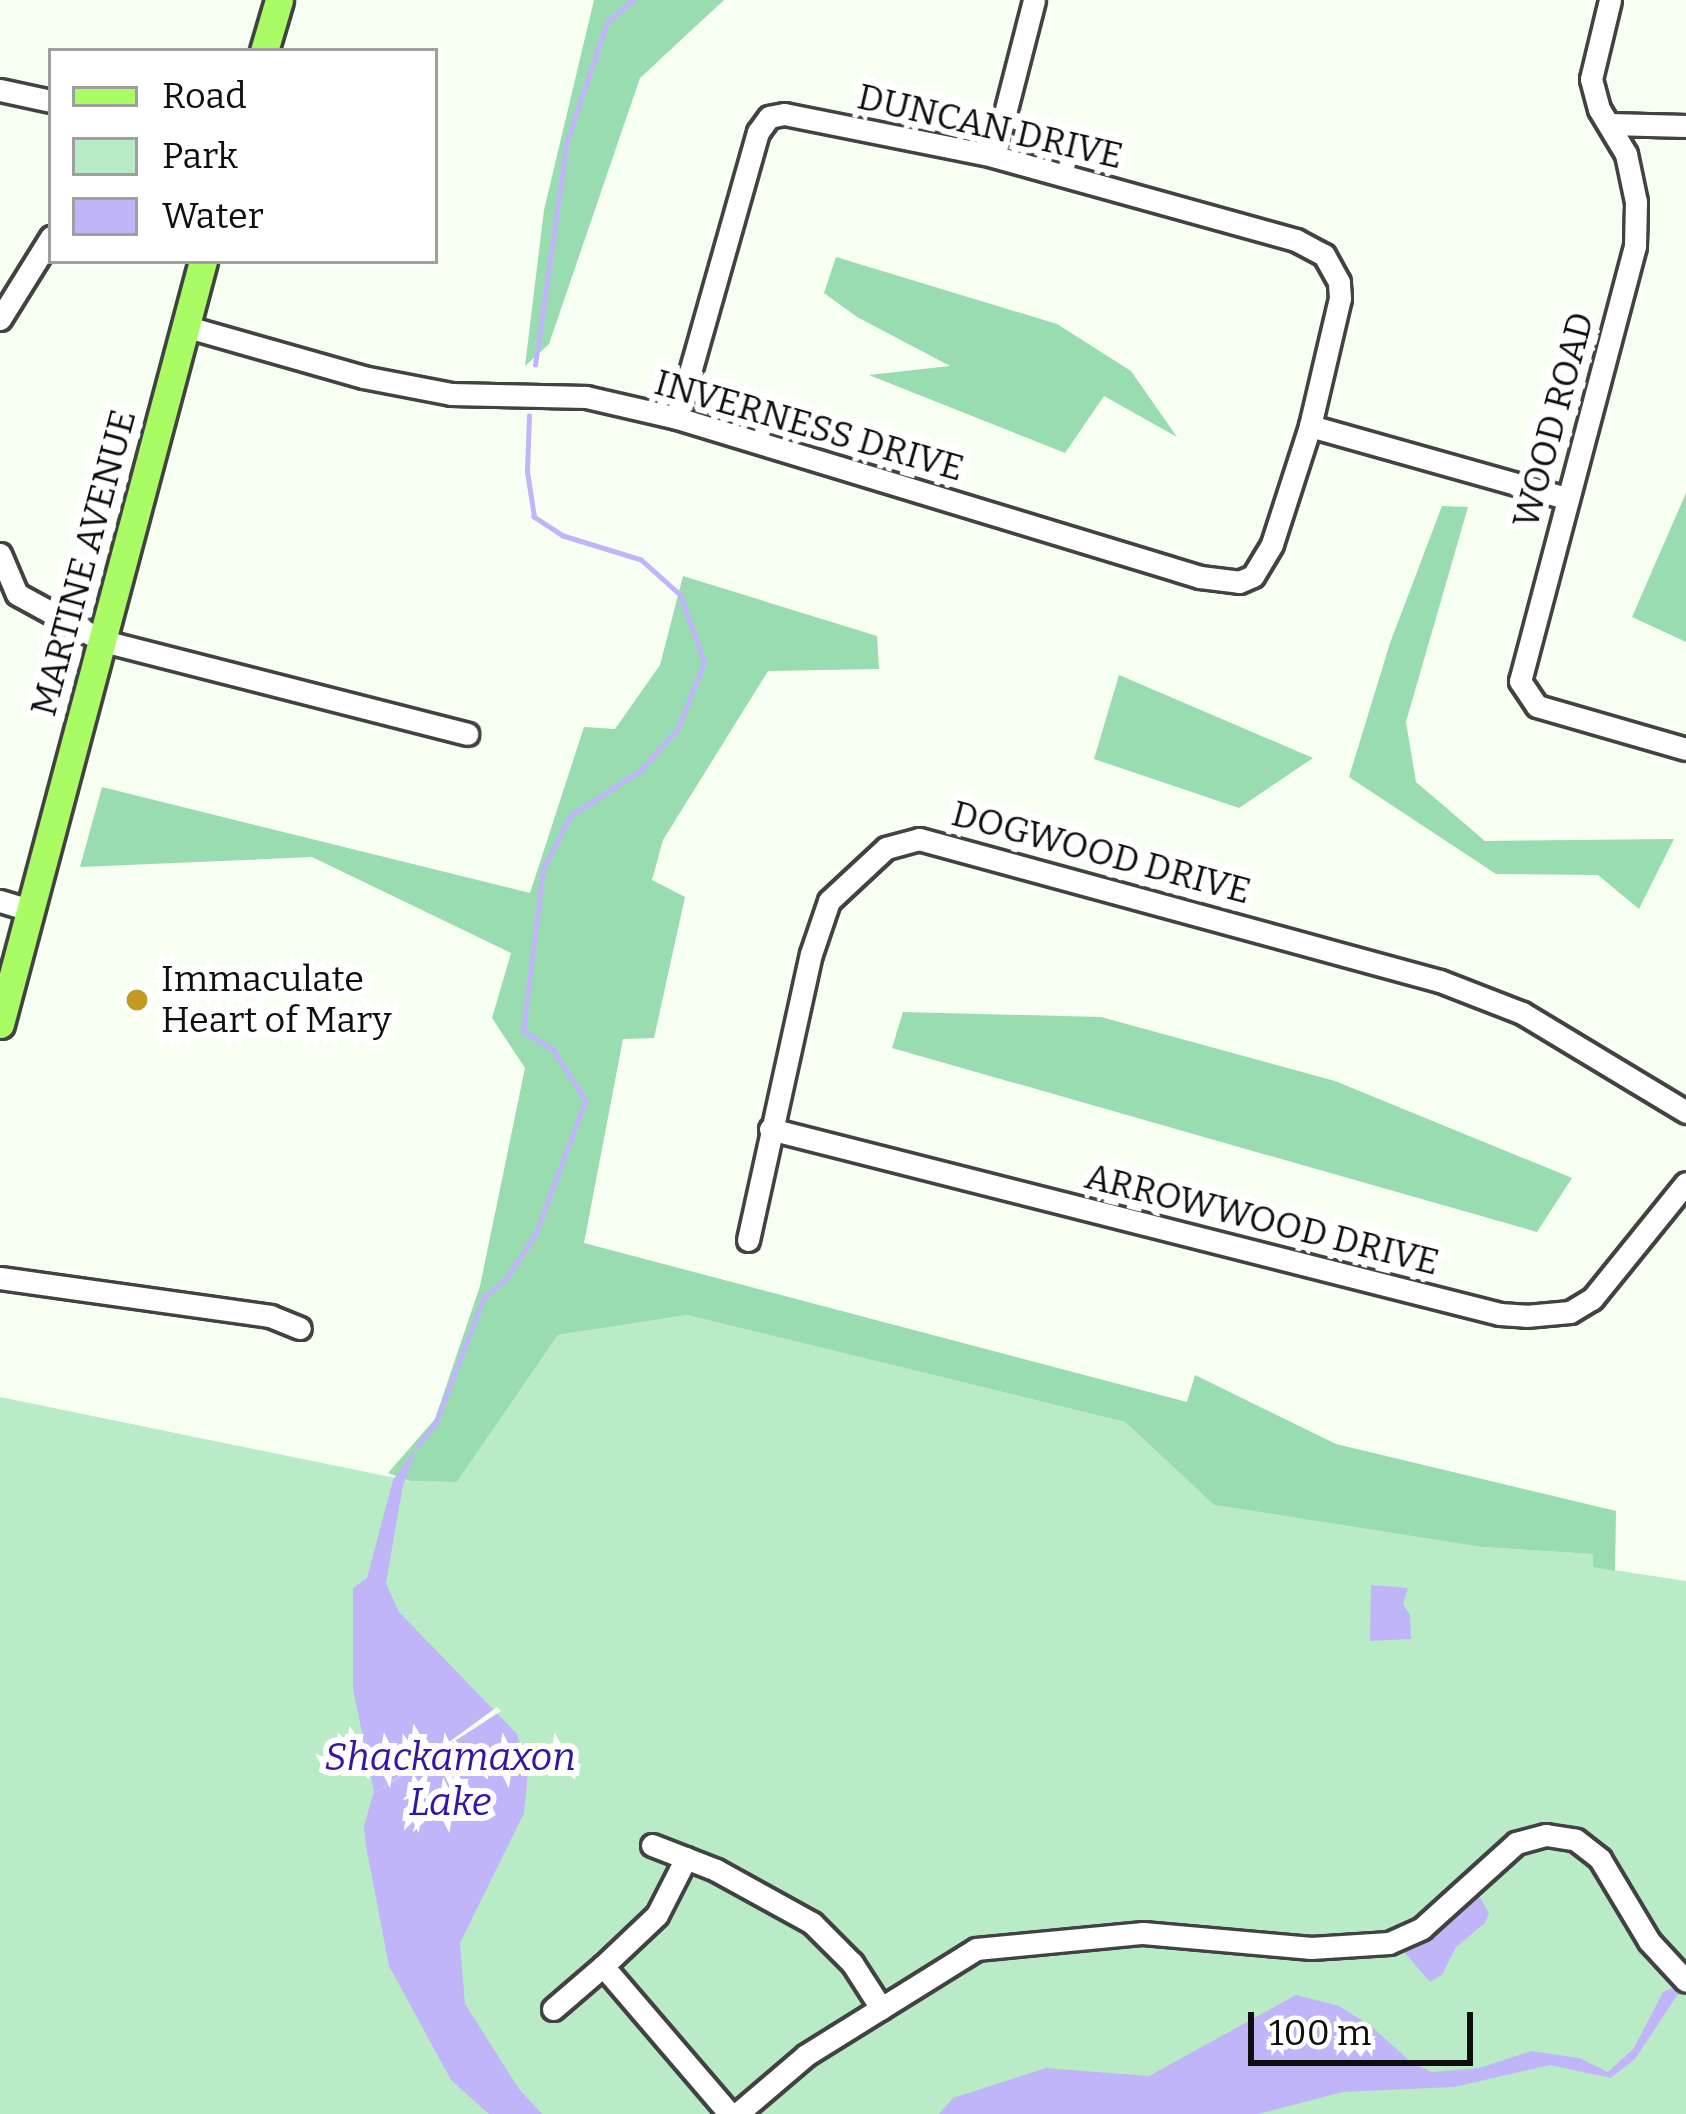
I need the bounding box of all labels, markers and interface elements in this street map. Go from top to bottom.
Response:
legend [48,48,438,264]
text: Road [162,74,247,118]
street label: DUNCAN DRIVE [853,75,1127,179]
text: Park [162,134,238,178]
text: Water [162,194,264,238]
street label: WOOD ROAD [1505,308,1603,532]
street label: INVERNESS DRIVE [650,361,968,491]
street label: MARTINE AVENUE [22,405,146,721]
street label: DOGWOOD DRIVE [947,792,1255,914]
place label: Immaculate Heart of Mary [161,957,392,1042]
marker: Immaculate Heart of Mary [124,987,150,1013]
street label: ARROWWOOD DRIVE [1081,1155,1443,1285]
water label: Shackamaxon Lake [324,1735,576,1826]
scale bar [1254,1988,1479,2062]
text: 100 m [1269,2011,1371,2055]

